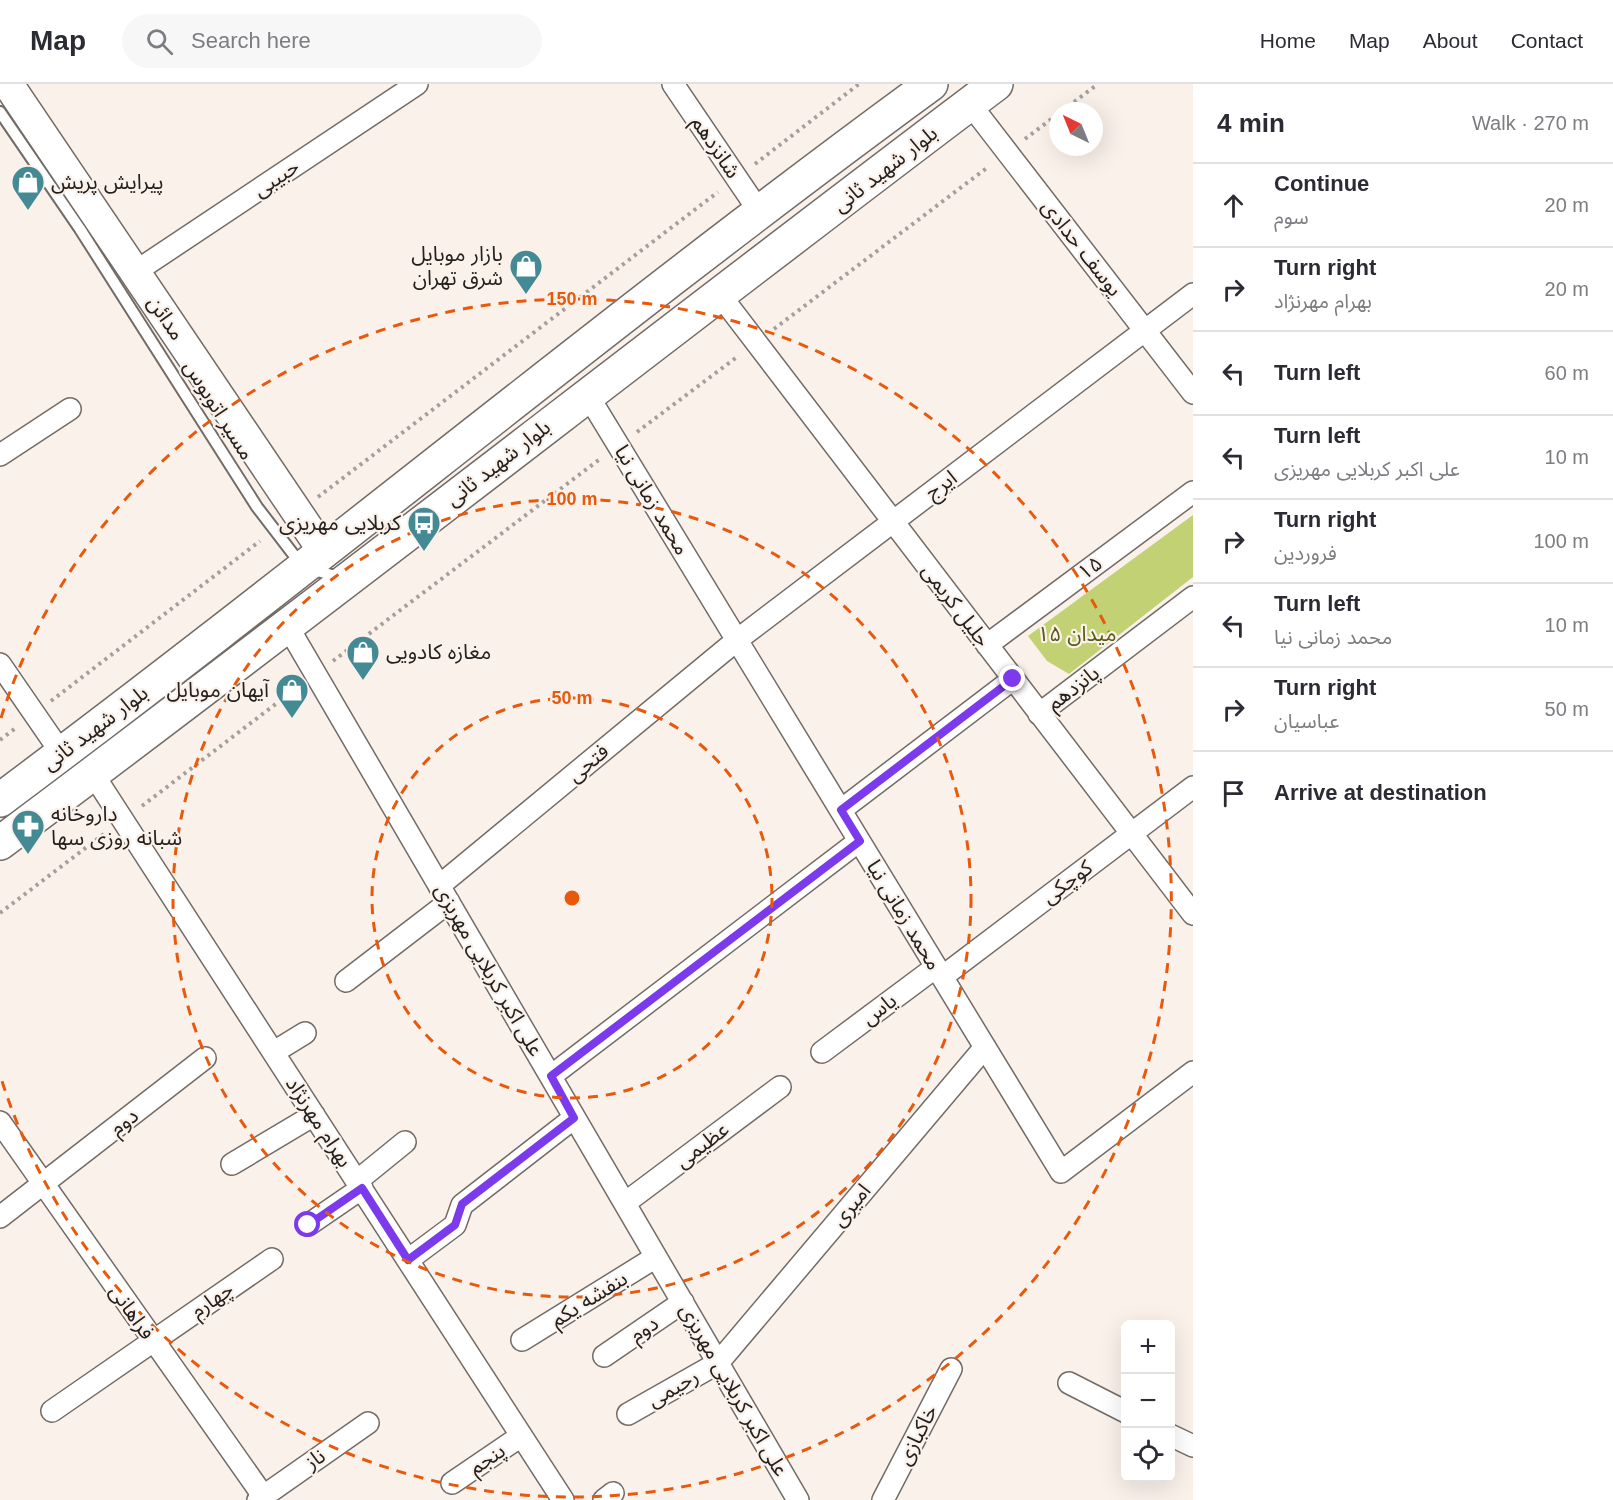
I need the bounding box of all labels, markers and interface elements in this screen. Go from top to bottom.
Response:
search box [122,14,542,68]
text: Map [30,25,86,56]
icon: search [143,25,176,58]
text: Search here [191,28,311,53]
text: Home [1260,29,1316,52]
text: Map [1349,29,1390,52]
text: About [1423,29,1478,52]
text: Contact [1511,29,1583,52]
north arrow [1049,102,1103,156]
text: 4 min [1217,108,1285,138]
street label: شانزدهم [684,111,745,184]
text: Walk · 270 m [1472,112,1589,134]
street label: بلوار شهید ثانی [828,121,942,217]
street label: حبیبی [249,154,303,202]
shop icon: پیرایش پریش [10,164,46,211]
place label: پیرایش پریش [51,170,164,195]
text: Continue [1274,171,1369,196]
icon: ahead [1217,189,1250,222]
text: 20 m [1545,194,1589,216]
street label: یوسف حدادی [1037,195,1127,301]
text: سوم [1274,206,1309,228]
place label: بازار موبایل شرق تهران [411,242,503,290]
shop icon: بازار موبایل شرق تهران [508,248,544,295]
text: Turn right [1274,255,1376,280]
icon: right [1217,273,1250,306]
text: 20 m [1545,278,1589,300]
text: 150 m [546,289,598,309]
text: بهرام مهرنژاد [1274,290,1372,312]
street label: مدائن [143,291,189,345]
street label: مسیر اتوبوس [179,356,259,464]
icon: left [1217,357,1250,390]
text: Turn left [1274,360,1360,385]
text: 60 m [1545,362,1589,384]
street label: بلوار شهید ثانی [441,415,555,511]
text: Turn left [1274,423,1360,448]
street label: محمد زمانی نیا [610,441,694,559]
icon: left [1217,441,1250,474]
text: 10 m [1545,446,1589,468]
text: علی اکبر کربلایی مهریزی [1274,458,1460,480]
street label: ایرج [921,465,963,507]
text: 100 m [546,489,598,509]
bus stop icon: کربلایی مهریزی [406,505,442,552]
text: Turn right [1274,507,1376,532]
place label: کربلایی مهریزی [279,511,401,535]
icon: right [1217,525,1250,558]
text: 100 m [1533,530,1589,552]
text: فروردین [1274,542,1337,564]
street label: ۱۵ [1073,551,1106,584]
street label: جلیل کریمی [917,559,995,651]
text: Turn left [1274,591,1360,616]
icon: left [1217,609,1250,642]
text: 10 m [1545,614,1589,636]
park label: میدان ۱۵ [1037,622,1117,646]
text: محمد زمانی نیا [1274,626,1392,648]
shop icon: مغازه کادویی [345,634,381,681]
place label: مغازه کادویی [386,640,491,664]
street label: پانزدهم [1042,660,1106,718]
route end [999,665,1025,691]
shop icon: آیهان موبایل [274,672,310,719]
text: Turn right [1274,675,1376,700]
place label: آیهان موبایل [167,678,270,702]
street label: بلوار شهید ثانی [38,681,152,775]
text: 50 m [551,688,593,708]
icon: right [1217,693,1250,726]
text: 50 m [1545,698,1589,720]
text: عباسیان [1274,710,1339,732]
street label: فتحی [563,739,613,787]
icon: arrive [1217,777,1250,810]
text: Arrive at destination [1274,780,1487,805]
place label: داروخانه شبانه روزی سها [51,802,182,850]
pharmacy icon: داروخانه شبانه روزی سها [10,808,46,855]
street label: کوچکی [1037,855,1098,910]
street label: محمد زمانی نیا [862,856,946,974]
street label: علی اکبر کربلایی مهریزی [430,879,548,1061]
centre of rings [562,888,582,908]
street label: یاس [857,988,901,1030]
street label: بهرام مهرنژاد [278,1072,357,1174]
street label: دوم [105,1103,146,1144]
street label: عظیمی [670,1117,734,1173]
street label: امیری [826,1179,876,1231]
route start [294,1211,320,1237]
street label: بنفشه یکم [546,1266,633,1334]
street label: چهارم [186,1277,240,1326]
street label: فراهانی [105,1280,159,1344]
street label: علی اکبر کربلایی مهریزی [675,1299,793,1481]
street label: دوم [625,1311,665,1351]
map controls [1121,1320,1175,1482]
button: + [1121,1320,1175,1374]
street label: رحیمی [643,1364,703,1412]
button: − [1121,1374,1175,1428]
street label: خاکبازی [892,1401,942,1469]
button: locate [1121,1428,1175,1482]
street label: پنجم [464,1438,511,1482]
street label: ناز [299,1444,330,1475]

